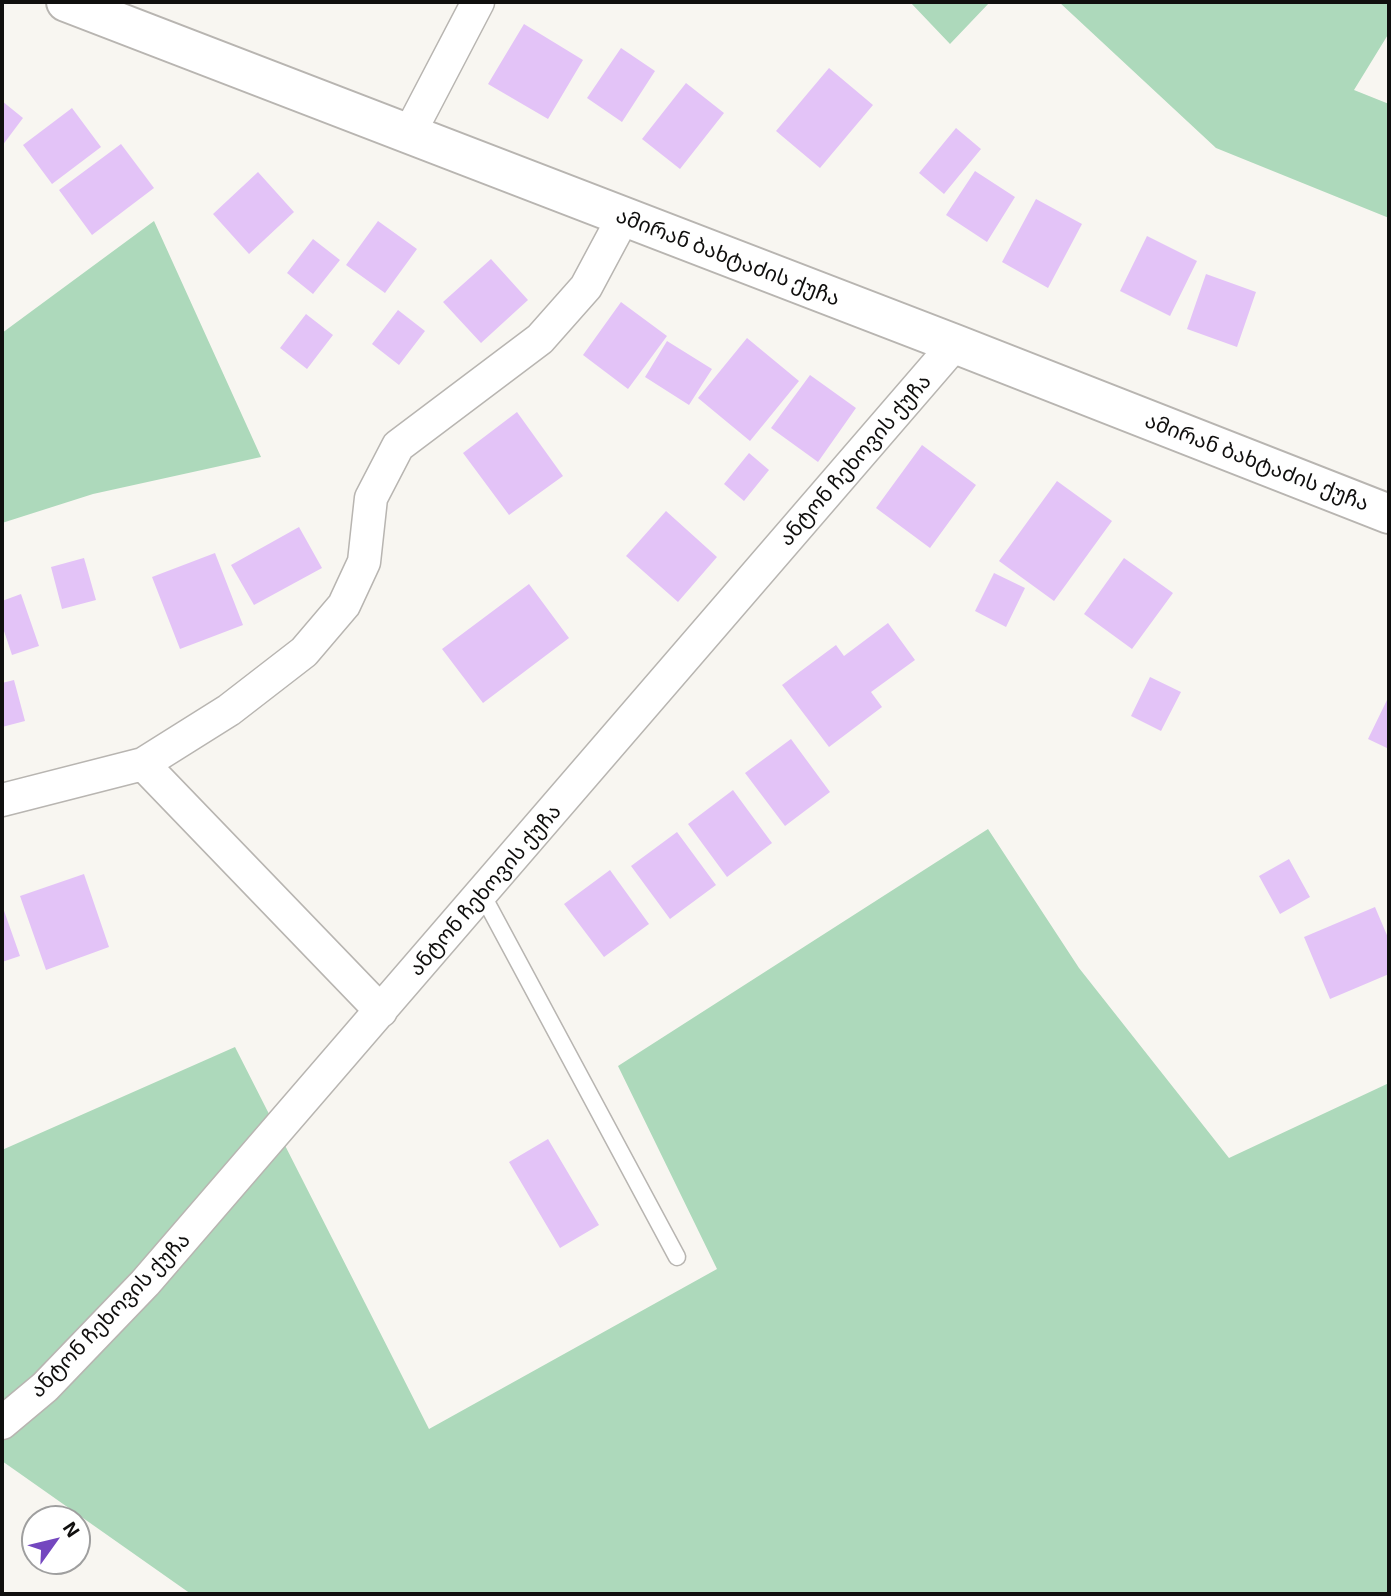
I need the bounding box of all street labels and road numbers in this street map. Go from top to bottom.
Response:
street label: ამირან ბახტაძის ქუჩა [612,203,844,311]
street label: ანტონ ჩეხოვის ქუჩა [774,369,936,551]
street label: ამირან ბახტაძის ქუჩა [1141,408,1373,516]
street label: ანტონ ჩეხოვის ქუჩა [404,799,566,981]
street label: ანტონ ჩეხოვის ქუჩა [25,1227,195,1403]

